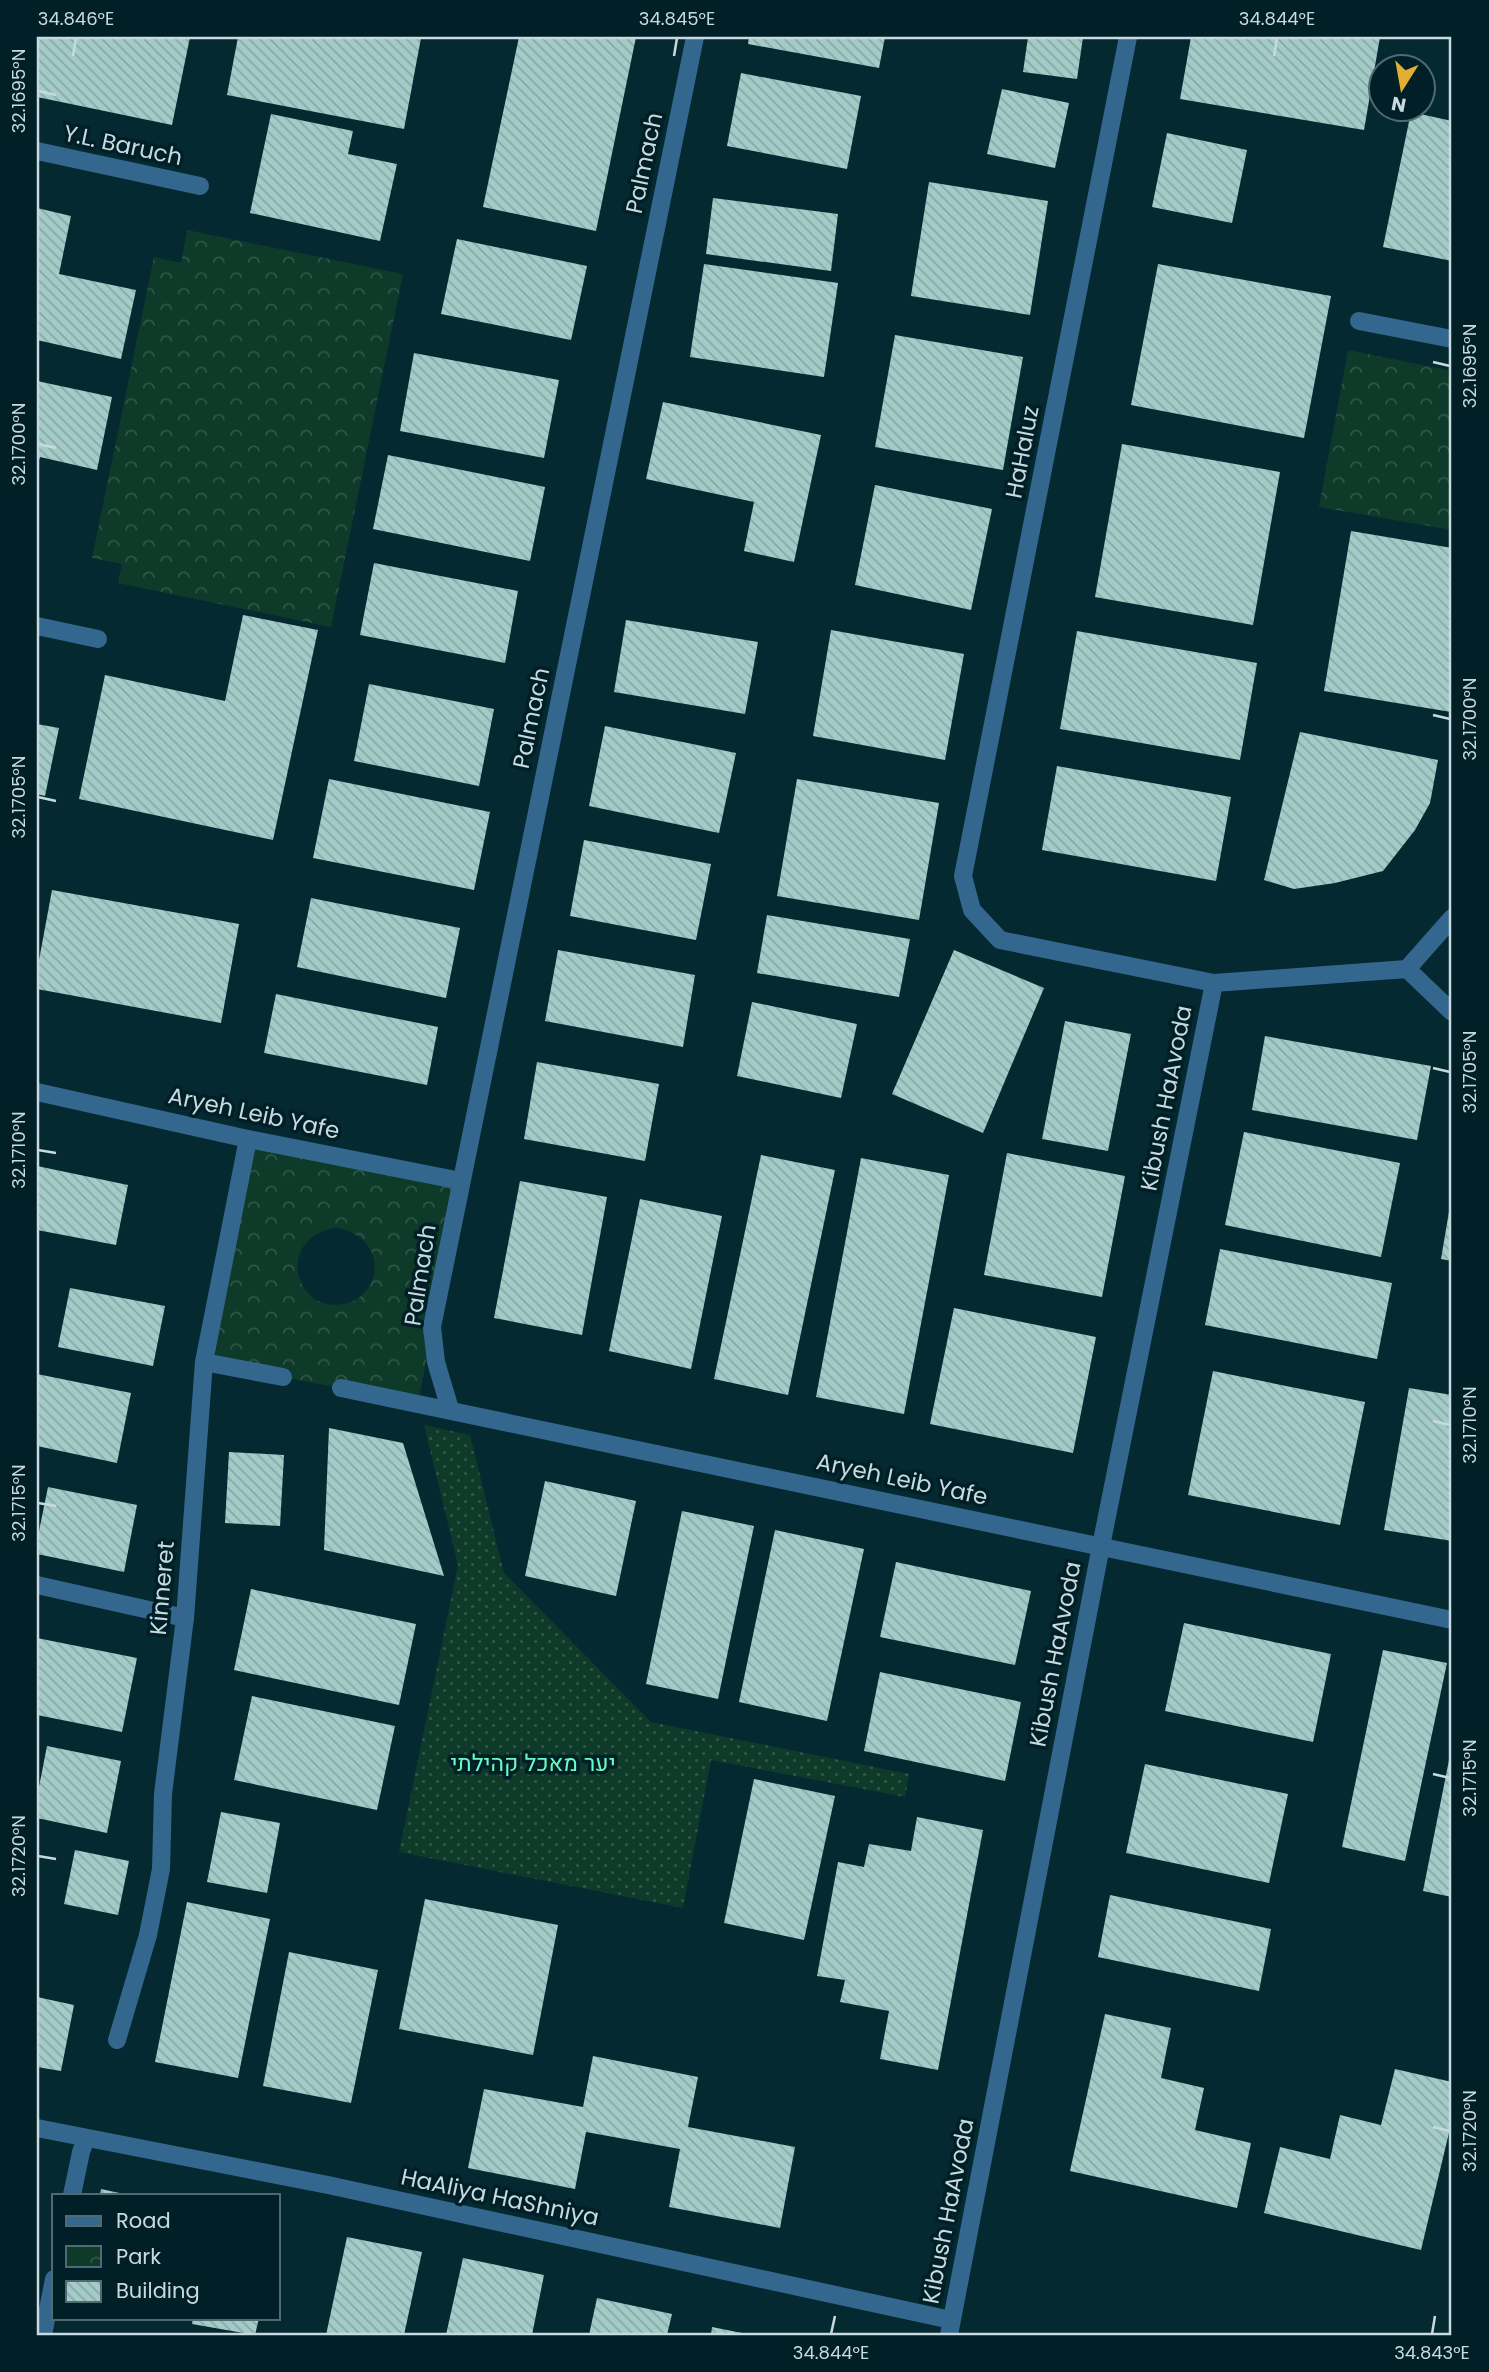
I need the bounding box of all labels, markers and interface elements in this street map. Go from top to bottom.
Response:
text: 34.846°E [38,6,114,31]
text: 34.845°E [639,6,715,31]
text: 34.844°E [1239,6,1315,31]
text: 32.1695°N [6,49,31,133]
north arrow [1366,52,1436,122]
text: N [1389,90,1408,119]
street label: Palmach [618,110,670,216]
street label: Y.L. Baruch [61,117,185,173]
text: 32.1695°N [1457,324,1482,408]
text: 32.1700°N [6,403,31,485]
street label: HaHaluz [997,403,1047,501]
street label: Palmach [505,665,557,771]
text: 32.1700°N [1457,678,1482,760]
text: 32.1705°N [6,756,31,838]
street label: Kibush HaAvoda [1132,1003,1200,1193]
text: 32.1705°N [1457,1031,1482,1113]
street label: Aryeh Leib Yafe [165,1079,343,1147]
text: 32.1710°N [6,1111,31,1189]
street label: Palmach [396,1222,444,1328]
text: 32.1710°N [1457,1386,1482,1464]
street label: Aryeh Leib Yafe [813,1445,991,1513]
text: 32.1715°N [6,1464,31,1542]
street label: Kinneret [142,1540,182,1636]
street label: Kibush HaAvoda [1021,1559,1089,1749]
text: 32.1715°N [1457,1739,1482,1817]
park label: יער מאכל קהילתי [450,1747,616,1779]
text: 32.1720°N [6,1815,31,1897]
text: 32.1720°N [1457,2090,1482,2172]
street label: Kibush HaAvoda [914,2116,982,2306]
street label: HaAliya HaShniya [398,2160,602,2234]
legend [52,2194,280,2320]
text: Road [116,2206,171,2235]
text: Park [116,2242,161,2271]
text: Building [116,2276,200,2305]
text: 34.844°E [793,2340,869,2365]
text: 34.843°E [1394,2340,1470,2365]

